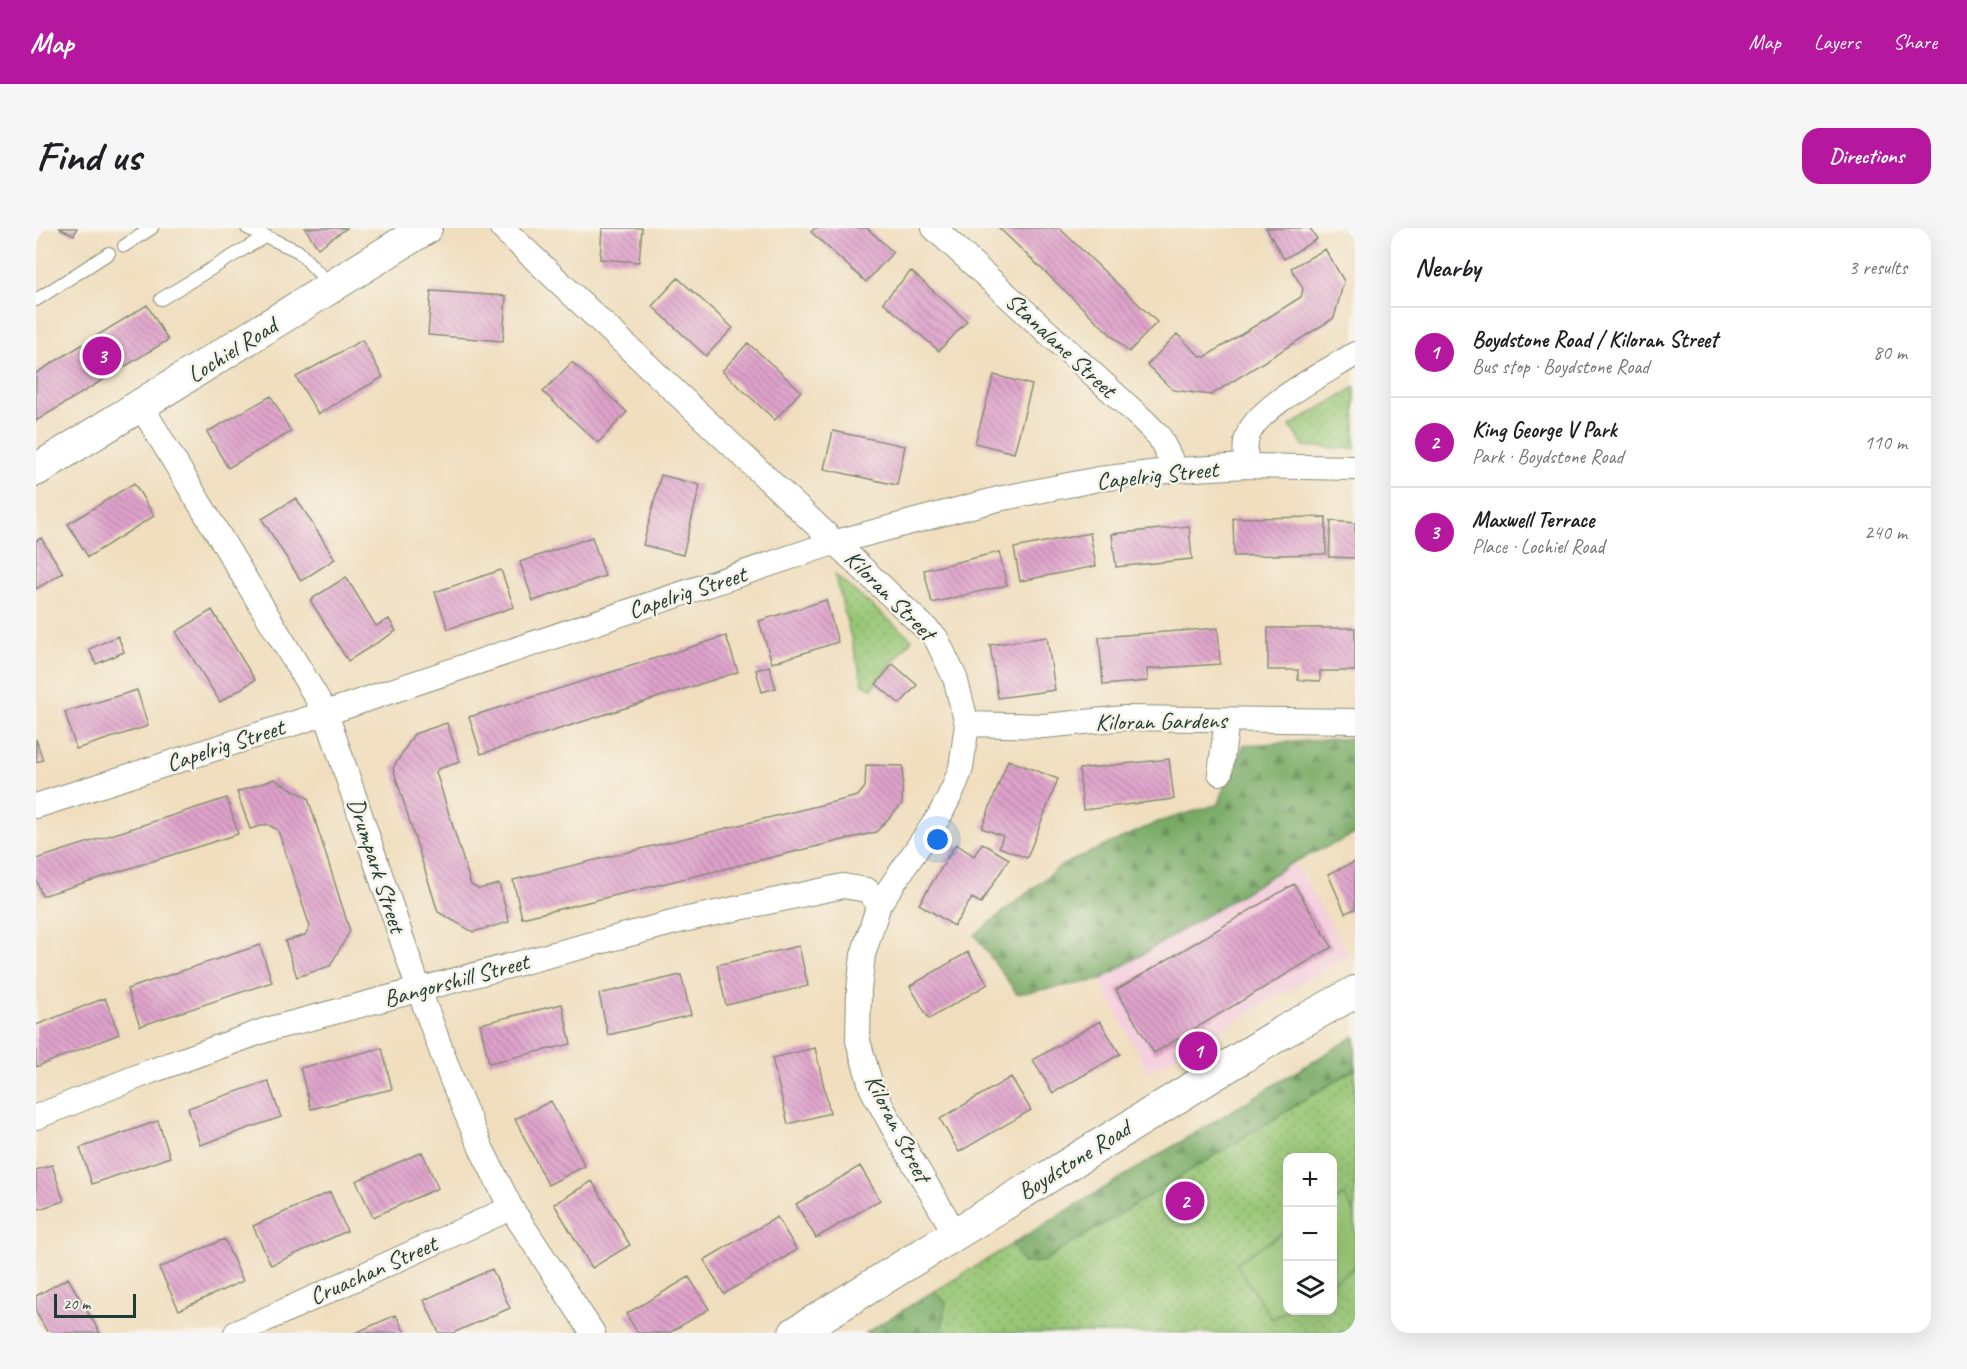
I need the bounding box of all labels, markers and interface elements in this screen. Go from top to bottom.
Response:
text: Map [30,25,73,60]
text: Map [1748,29,1781,55]
text: Layers [1814,29,1860,55]
text: Share [1893,29,1937,55]
button: Directions [1802,128,1931,184]
text: Find us [36,130,141,183]
text: Nearby [1415,251,1480,284]
text: 3 results [1848,255,1907,280]
street label: Stanalane Street [999,286,1124,405]
street label: Lochiel Road [181,309,286,389]
text: Boydstone Road / Kiloran Street [1472,326,1717,354]
pin: 3 [82,334,122,378]
text: 1 [1430,340,1439,365]
text: 80 m [1873,340,1907,365]
text: Bus stop · Boydstone Road [1472,354,1649,379]
text: King George V Park [1472,416,1617,444]
text: 2 [1430,430,1439,455]
text: 110 m [1864,430,1907,455]
text: Park · Boydstone Road [1472,444,1623,469]
street label: Capelrig Street [1095,453,1221,496]
text: Maxwell Terrace [1472,506,1594,534]
text: 3 [1430,520,1439,545]
text: 240 m [1864,520,1907,545]
text: Place · Lochiel Road [1472,534,1604,559]
street label: Kiloran Street [838,543,944,649]
street label: Capelrig Street [624,558,752,625]
street label: Kiloran Gardens [1095,705,1230,737]
street label: Capelrig Street [162,711,290,778]
street label: Drumpark Street [341,794,414,938]
your location [923,825,952,854]
street label: Bangorshill Street [380,946,534,1014]
pin: 1 [1178,1028,1218,1074]
street label: Kiloran Street [858,1069,939,1189]
street label: Boydstone Road [1012,1112,1139,1207]
map controls [1283,1153,1337,1315]
button: + [1283,1153,1337,1207]
pin: 2 [1166,1178,1204,1224]
button: − [1283,1207,1337,1261]
street label: Cruachan Street [305,1228,443,1311]
button: layers [1283,1261,1337,1315]
scale bar [54,1291,136,1318]
text: 20 m [63,1294,90,1314]

